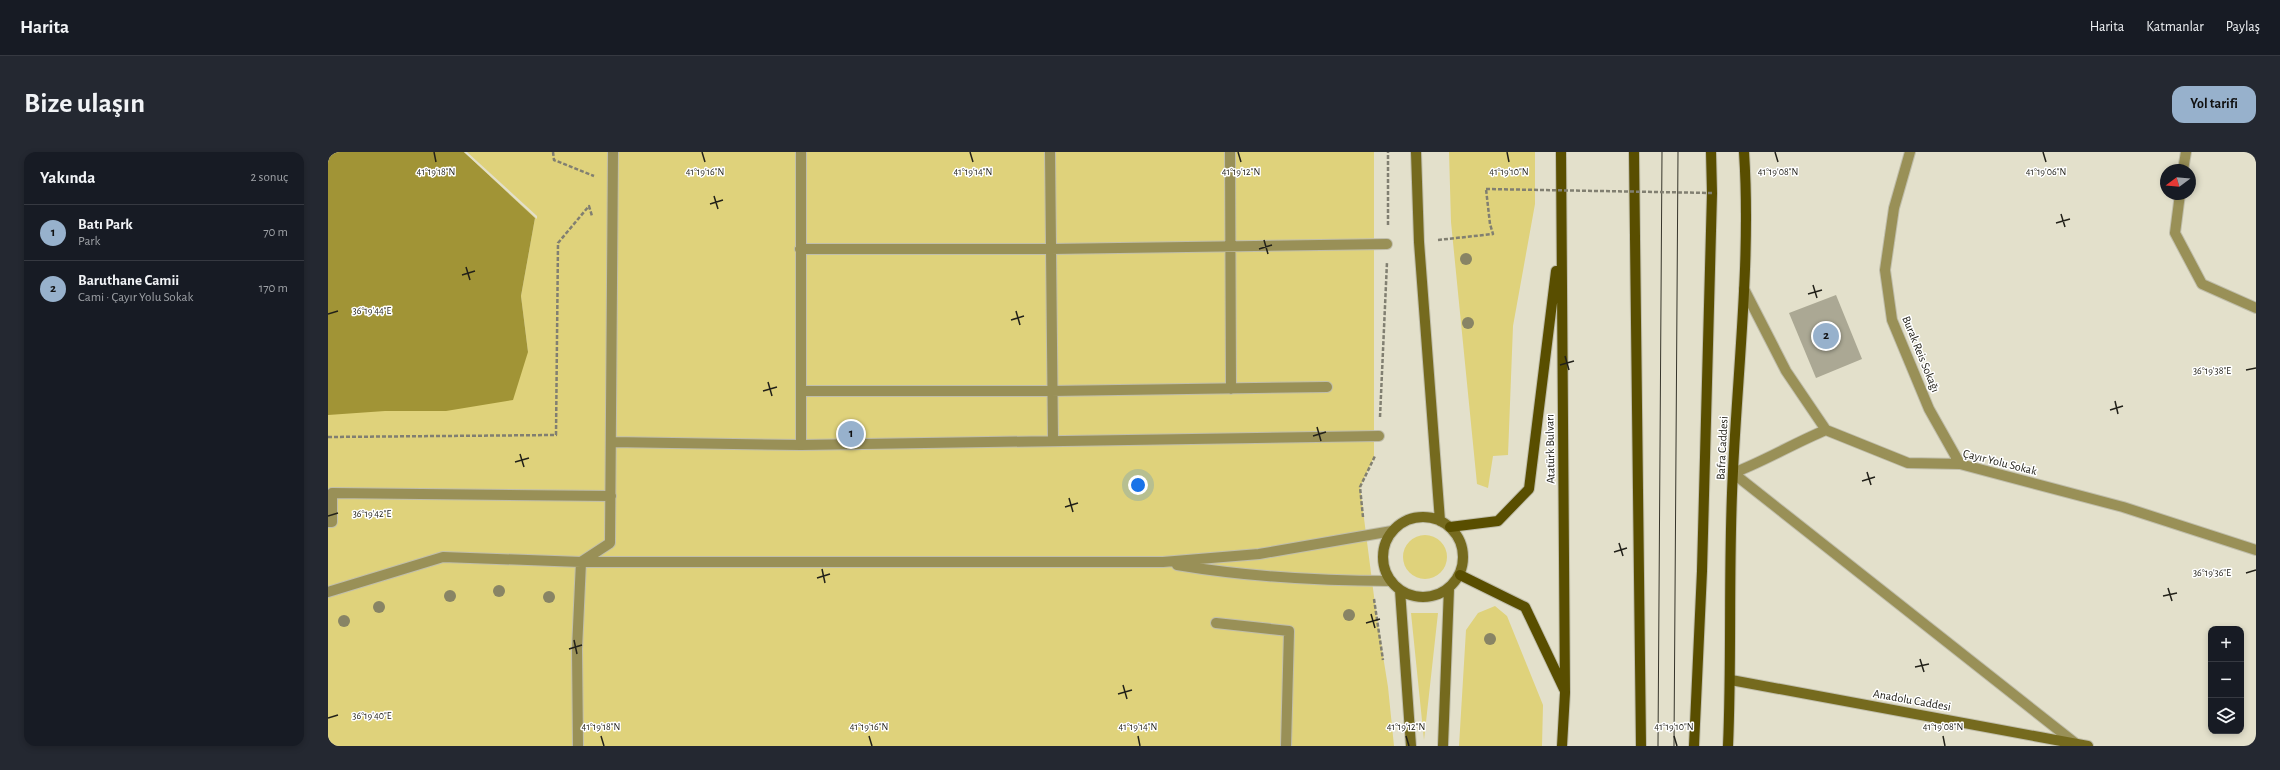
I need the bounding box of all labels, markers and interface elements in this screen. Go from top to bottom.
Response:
text: Harita [20,18,69,37]
text: Harita [2090,20,2124,34]
text: Katmanlar [2146,20,2204,34]
text: Paylaş [2226,20,2260,34]
button: Yol tarifi [2172,86,2256,123]
text: Bize ulaşın [24,90,145,118]
north arrow [2160,164,2196,200]
text: 41°19'18"N [417,167,455,177]
text: 41°19'16"N [686,167,724,177]
text: 41°19'14"N [954,167,992,177]
text: 41°19'12"N [1222,167,1260,177]
text: 41°19'10"N [1489,167,1529,177]
text: 41°19'08"N [1758,167,1798,177]
text: 41°19'06"N [2026,167,2066,177]
text: Yakında [40,169,96,186]
text: 2 sonuç [251,171,288,184]
text: Batı Park [78,217,133,232]
text: 1 [51,226,55,239]
text: 70 m [263,226,288,239]
text: Park [78,235,100,248]
text: Baruthane Camii [78,273,179,288]
text: 2 [50,282,56,295]
text: 170 m [259,282,288,295]
text: Cami · Çayır Yolu Sokak [78,291,193,304]
text: 36°19'44"E [353,306,392,316]
street label: Burak Reis Sokağı [1900,314,1942,394]
pin: 2 [1813,321,1839,351]
text: 36°19'38"E [2193,366,2231,376]
street label: Atatürk Bulvarı [1543,414,1557,484]
street label: Bafra Caddesi [1714,416,1730,480]
pin: 1 [838,419,864,449]
street label: Çayır Yolu Sokak [1962,447,2039,478]
your location [1128,475,1148,495]
text: 36°19'42"E [353,509,391,519]
text: 36°19'36"E [2193,568,2231,578]
map controls [2208,626,2244,734]
button: + [2208,626,2244,662]
button: − [2208,662,2244,698]
street label: Anadolu Caddesi [1872,687,1952,713]
button: layers [2208,698,2244,734]
text: 36°19'40"E [352,711,392,721]
text: 41°19'18"N [582,722,620,732]
text: 41°19'16"N [850,722,888,732]
text: 41°19'14"N [1119,722,1157,732]
text: 41°19'12"N [1387,722,1425,732]
text: 41°19'10"N [1654,722,1694,732]
text: 41°19'08"N [1923,722,1963,732]

